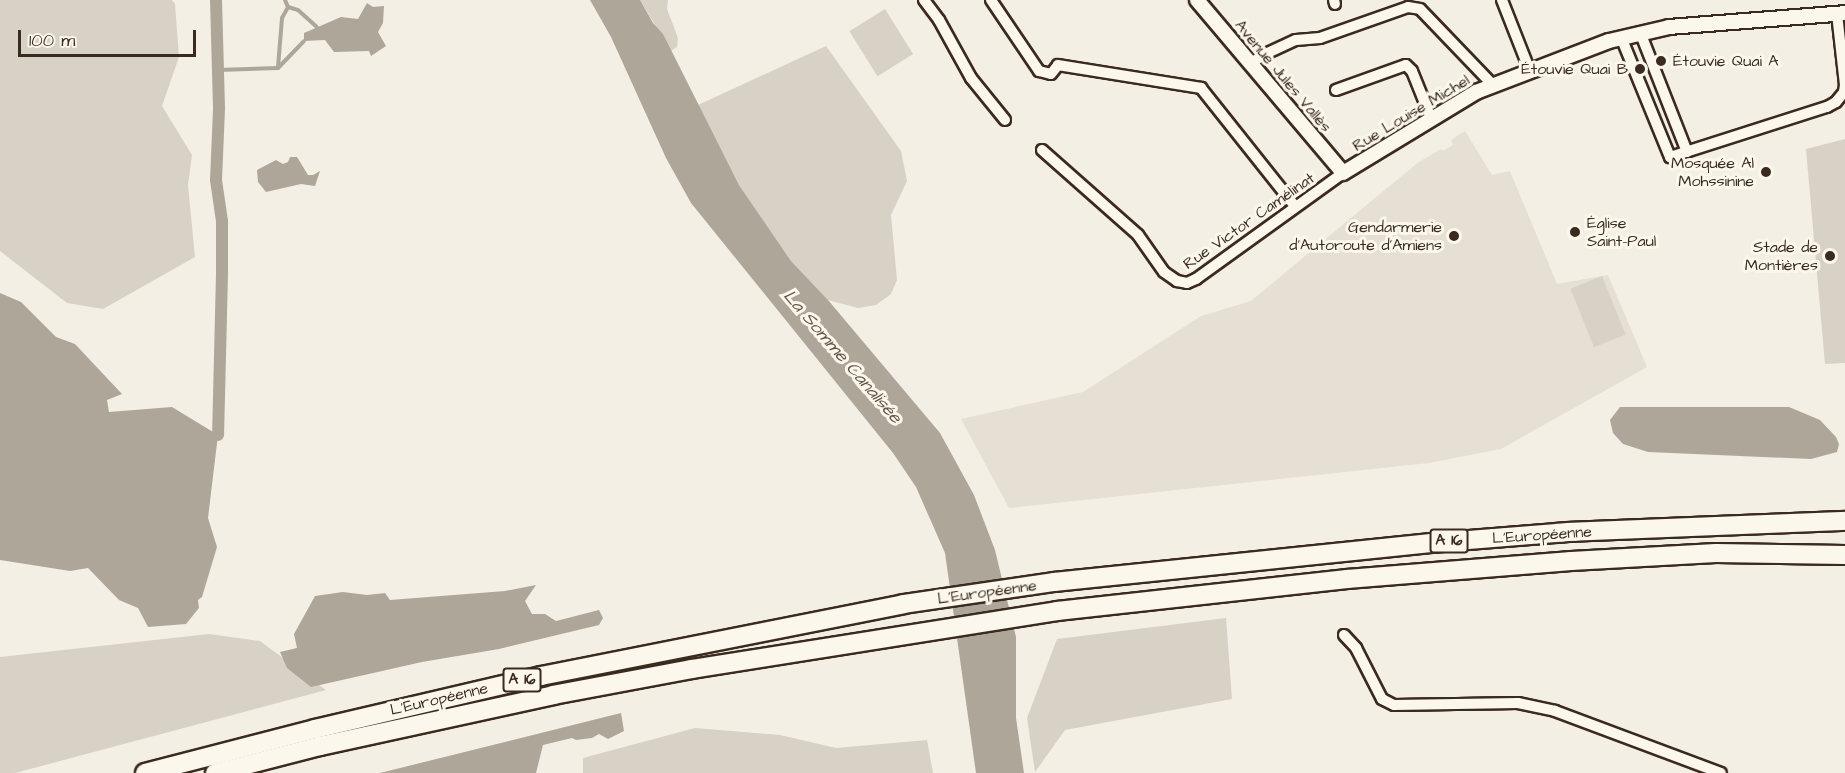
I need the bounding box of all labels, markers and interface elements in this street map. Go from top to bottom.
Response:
street label: Avenue Jules Vallès [1230,16,1336,136]
scale bar [21,18,200,56]
text: 100 m [29,28,75,53]
place label: Étouvie Quai A [1673,51,1779,71]
marker: Étouvie Quai A [1654,54,1668,68]
place label: Étouvie Quai B [1521,59,1628,79]
marker: Étouvie Quai B [1633,62,1647,76]
street label: Rue Louise Michel [1349,70,1473,156]
place label: Mosquée Al Mohssinine [1671,153,1754,191]
marker: Mosquée Al Mohssinine [1759,165,1773,179]
street label: Rue Victor Camélinat [1180,168,1318,274]
place label: Église Saint-Paul [1587,213,1656,251]
place label: Gendarmerie d'Autoroute d'Amiens [1289,217,1442,255]
marker: Église Saint-Paul [1568,225,1582,239]
marker: Gendarmerie d'Autoroute d'Amiens [1447,229,1461,243]
place label: Stade de Montières [1745,237,1818,275]
marker: Stade de Montières [1823,249,1837,263]
water label: La Somme Canalisée [778,286,906,428]
street label: L'Européenne [1491,522,1593,548]
road number: A 16 [1430,529,1468,553]
street label: L'Européenne [936,576,1038,608]
road number: A 16 [502,668,542,692]
street label: L'Européenne [388,678,490,720]

